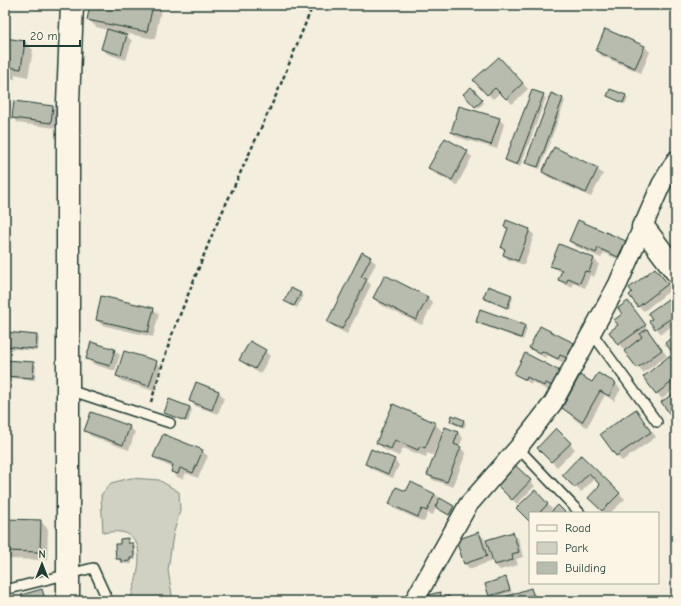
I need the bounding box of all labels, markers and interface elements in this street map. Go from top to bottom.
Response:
scale bar [24,22,80,48]
text: 20 m [30,29,58,43]
legend [529,512,659,584]
text: Road [565,521,591,535]
text: Park [565,541,588,555]
north arrow [22,544,62,584]
text: N [38,548,46,561]
text: Building [565,561,606,575]

